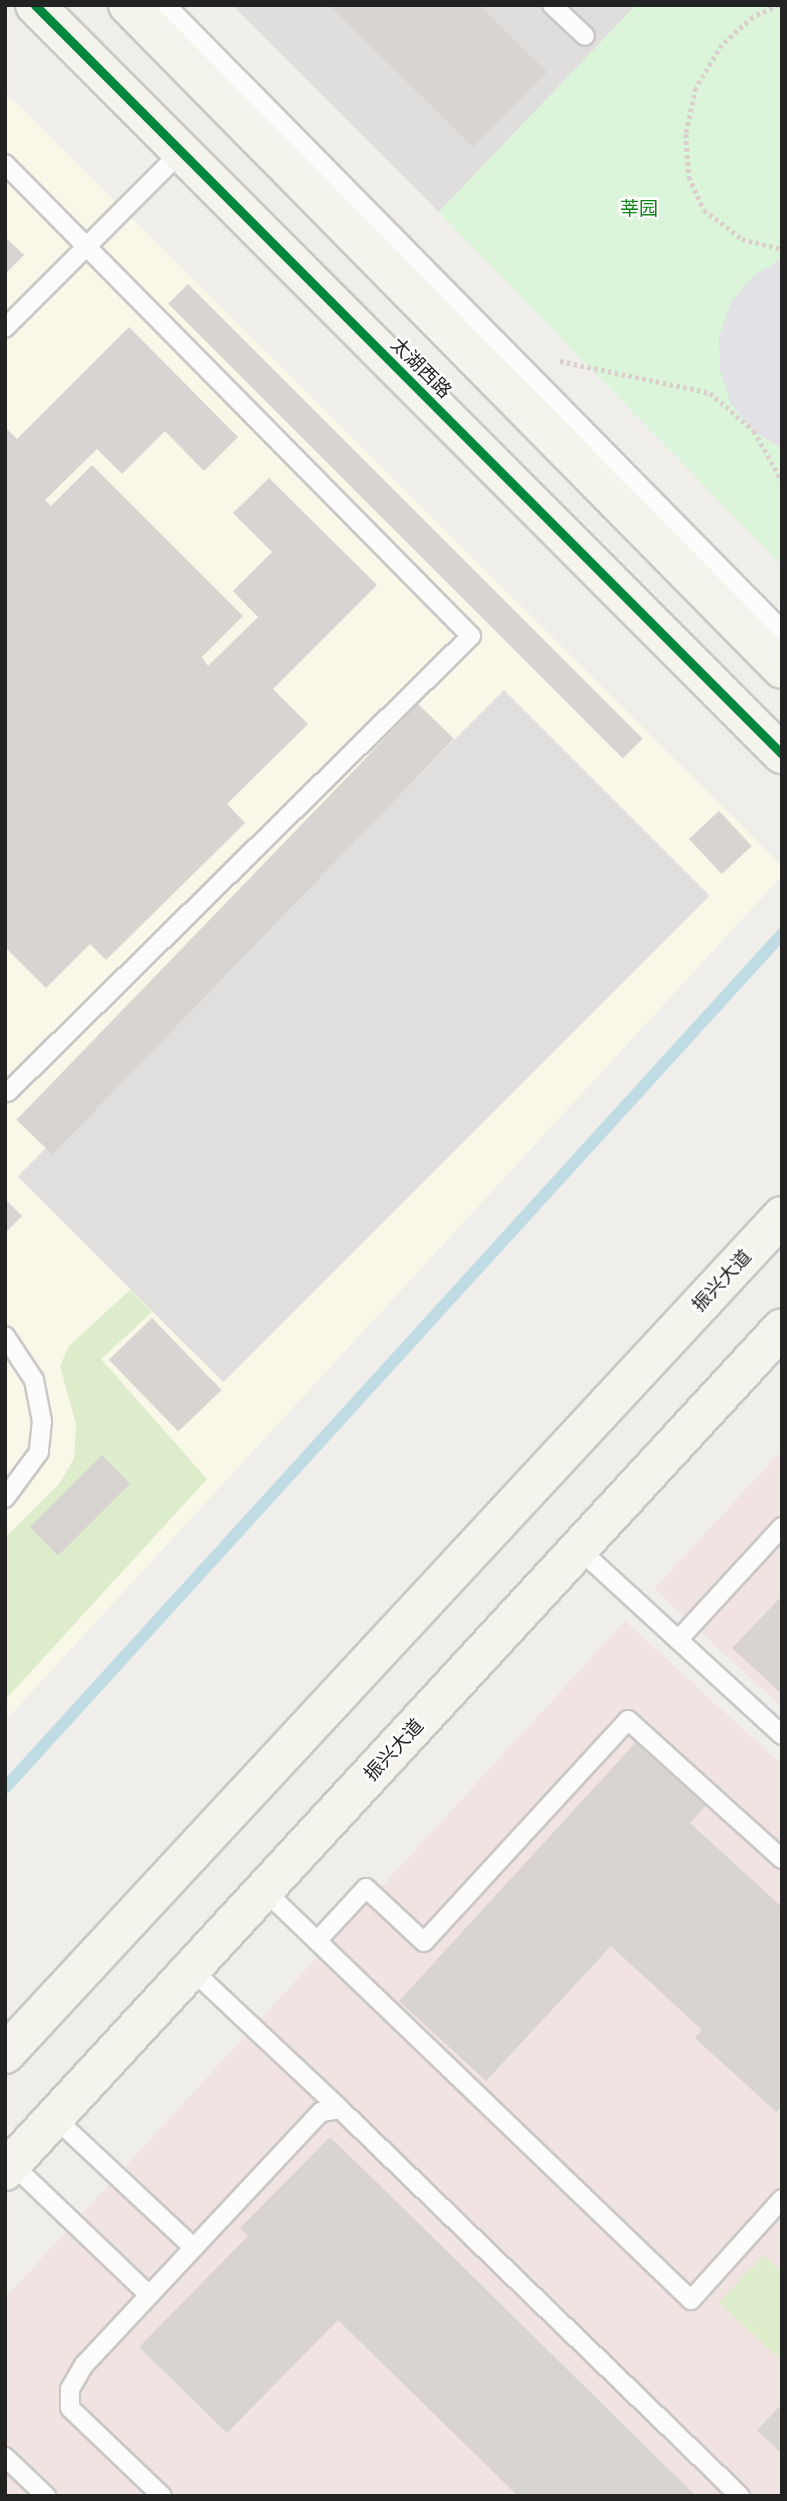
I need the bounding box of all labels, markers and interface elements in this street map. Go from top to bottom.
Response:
park label: 莘园 [620,198,658,220]
street label: 太湖西路 [386,333,456,403]
street label: 振兴大道 [688,1245,756,1317]
street label: 振兴大道 [360,1714,428,1786]

